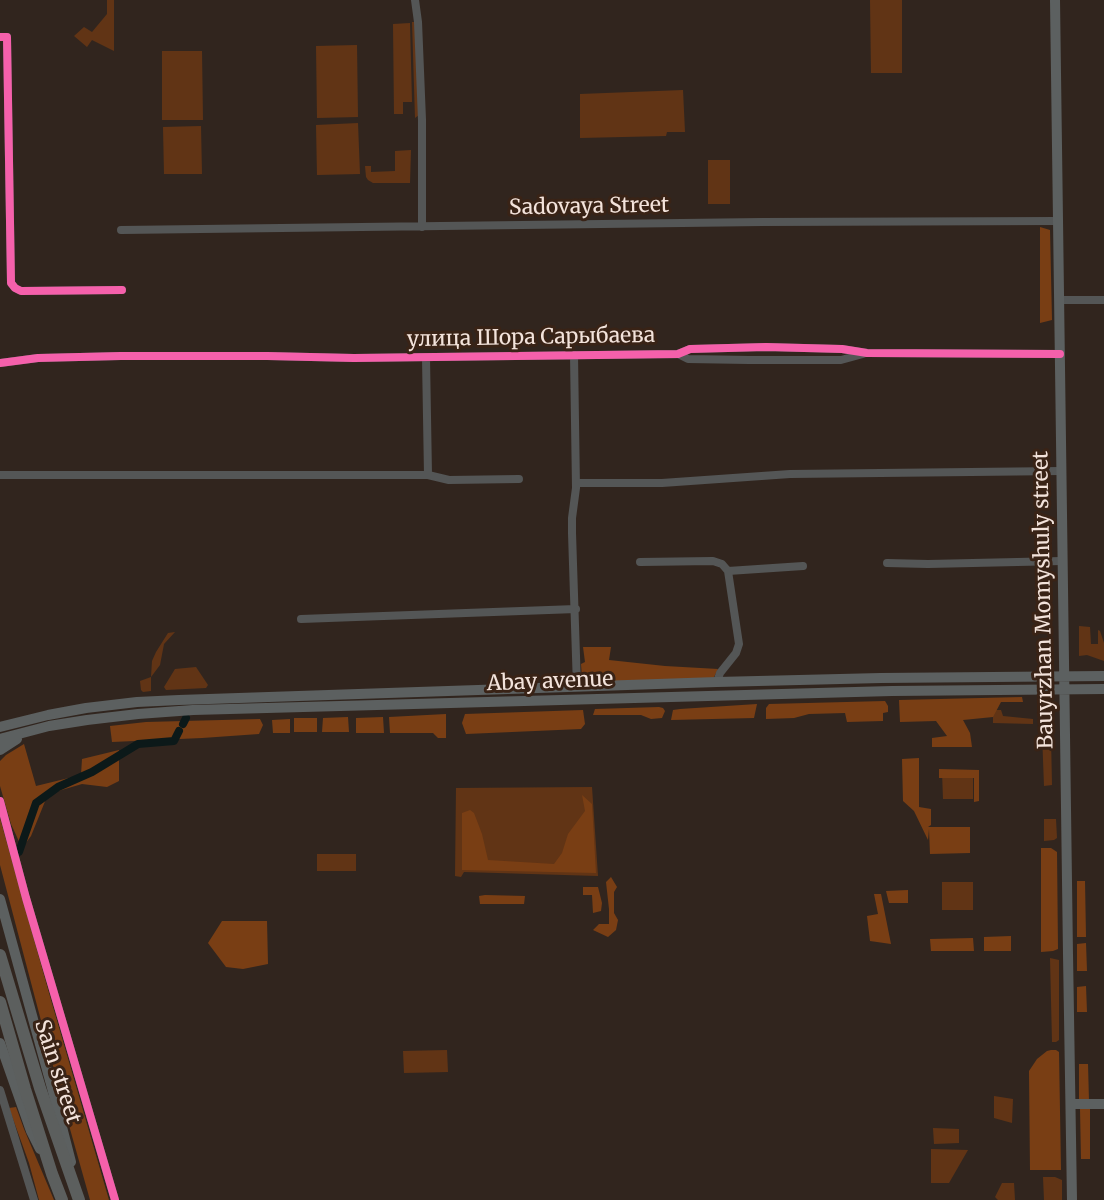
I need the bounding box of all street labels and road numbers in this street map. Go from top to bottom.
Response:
street label: Sadovaya Street [509,193,669,221]
street label: улица Шора Сарыбаева [407,323,655,353]
street label: Bauyrzhan Momyshuly street [1029,451,1059,749]
street label: Abay avenue [486,667,614,697]
street label: Sain street [28,1017,86,1127]

